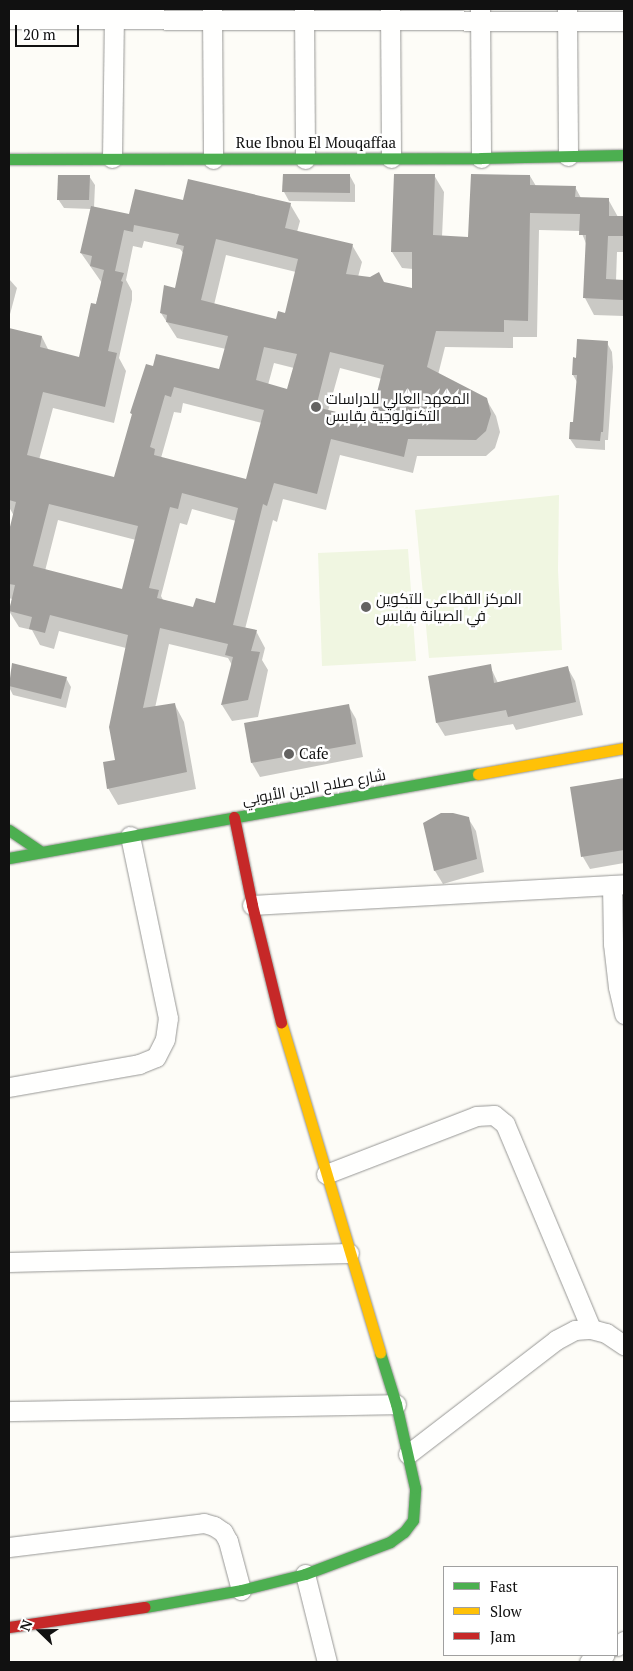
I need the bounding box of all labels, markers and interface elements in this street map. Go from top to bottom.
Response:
scale bar [18,15,81,47]
text: 20 m [23,24,56,44]
street label: Rue Ibnou El Mouqaffaa [236,134,396,152]
place label: المعهد العالي للدراسات التكنولوجية بقابس [326,389,470,424]
marker: المعهد العالي للدراسات التكنولوجية بقابس [310,401,322,413]
place label: المركز القطاعى للتكوين في الصيانة بقابس [376,589,522,624]
marker: المركز القطاعى للتكوين في الصيانة بقابس [360,601,372,613]
place label: Cafe [299,745,329,763]
marker: Cafe [283,748,295,760]
street label: شارع صلاح الدين الأيوبي [241,766,387,808]
legend [443,1566,618,1656]
text: Fast [490,1576,518,1596]
text: Slow [490,1601,522,1621]
north arrow [15,1606,65,1656]
text: N [15,1617,36,1634]
text: Jam [490,1626,516,1646]

